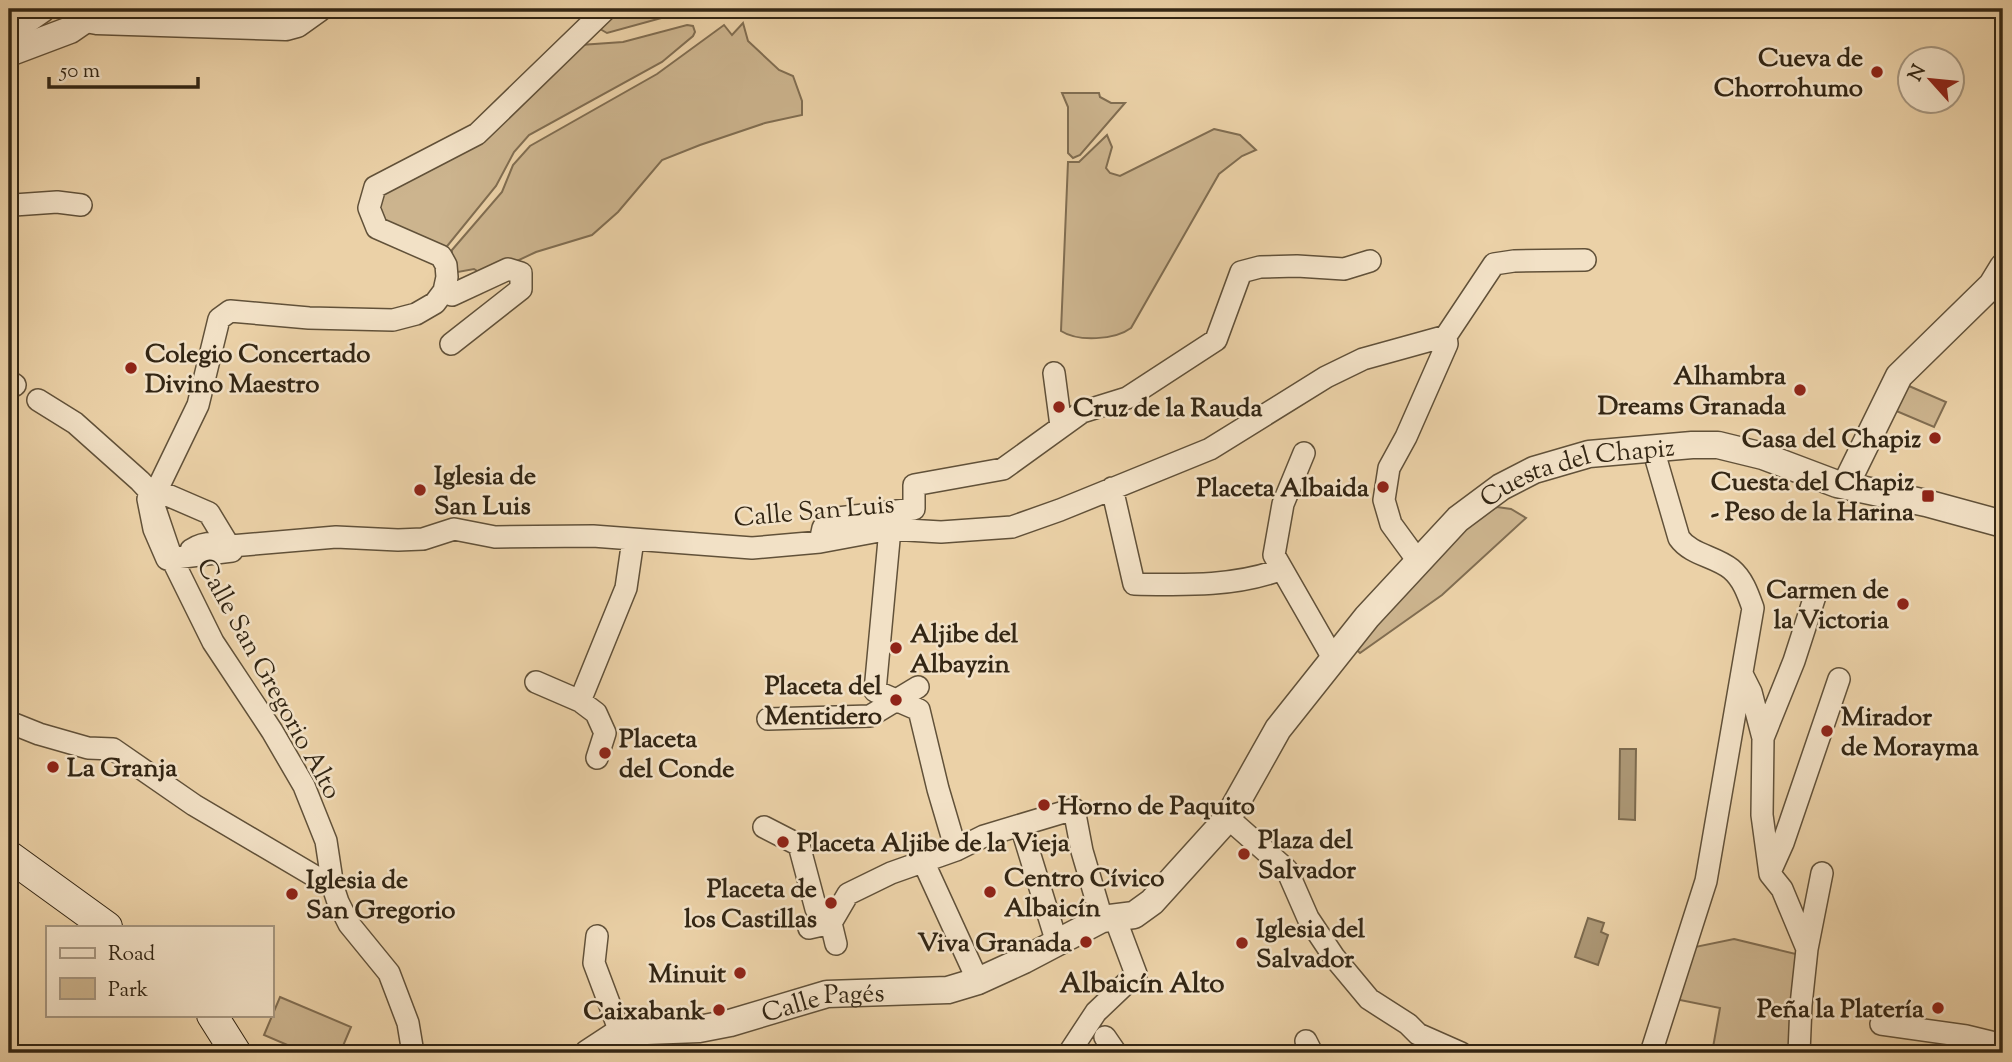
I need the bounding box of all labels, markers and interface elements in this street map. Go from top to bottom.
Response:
place label: Cueva de Chorrohumo [1714,41,1863,108]
scale bar [49,46,198,90]
north arrow [1896,46,1966,116]
text: 50 m [59,57,100,87]
text: N [1903,61,1934,86]
marker: Cueva de Chorrohumo [1869,64,1885,80]
place label: Colegio Concertado Divino Maestro [145,337,370,404]
place label: Alhambra Dreams Granada [1598,359,1786,426]
marker: Colegio Concertado Divino Maestro [123,360,139,376]
marker: Alhambra Dreams Granada [1792,382,1808,398]
place label: Cruz de la Rauda [1073,391,1263,428]
marker: Cruz de la Rauda [1051,399,1067,415]
place label: Casa del Chapiz [1742,422,1921,459]
marker: Casa del Chapiz [1927,430,1943,446]
street label: Cuesta del Chapiz [1473,431,1676,518]
place label: Iglesia de San Luis [434,459,536,526]
place label: Cuesta del Chapiz - Peso de la Harina [1710,465,1914,532]
place label: Placeta Albaida [1197,471,1369,508]
marker: Placeta Albaida [1375,479,1391,495]
marker: Iglesia de San Luis [412,482,428,498]
street label: Calle San Luis [732,487,896,538]
marker: Cuesta del Chapiz - Peso de la Harina [1920,488,1936,504]
street label: Calle San Gregorio Alto [186,552,350,807]
place label: Carmen de la Victoria [1766,573,1889,640]
marker: Carmen de la Victoria [1895,596,1911,612]
place label: Aljibe del Albayzin [910,617,1019,684]
marker: Aljibe del Albayzin [888,640,904,656]
place label: Placeta del Mentidero [765,669,883,736]
marker: Placeta del Mentidero [888,692,904,708]
place label: Mirador de Morayma [1841,700,1979,767]
place label: Placeta del Conde [619,722,734,789]
marker: Mirador de Morayma [1819,723,1835,739]
marker: Placeta del Conde [597,745,613,761]
place label: La Granja [67,751,177,788]
marker: La Granja [45,759,61,775]
place label: Horno de Paquito [1058,789,1255,826]
marker: Horno de Paquito [1036,797,1052,813]
place label: Plaza del Salvador [1258,823,1356,890]
place label: Placeta Aljibe de la Vieja [797,826,1070,863]
marker: Placeta Aljibe de la Vieja [775,834,791,850]
marker: Plaza del Salvador [1236,846,1252,862]
place label: Centro Cívico Albaicín [1004,861,1165,928]
place label: Iglesia de San Gregorio [306,863,456,930]
place label: Placeta de los Castillas [684,872,817,939]
marker: Centro Cívico Albaicín [982,884,998,900]
marker: Iglesia de San Gregorio [284,886,300,902]
marker: Placeta de los Castillas [823,895,839,911]
place label: Iglesia del Salvador [1256,912,1366,979]
legend [46,926,273,1016]
place label: Viva Granada [918,926,1072,963]
marker: Viva Granada [1078,934,1094,950]
marker: Iglesia del Salvador [1234,935,1250,951]
text: Road [108,940,155,970]
place label: Minuit [648,957,726,994]
marker: Minuit [732,965,748,981]
district label: Albaicín Alto [1059,965,1225,1005]
text: Park [108,976,149,1006]
street label: Calle Pagés [757,976,885,1034]
place label: Peña la Platería [1757,992,1924,1029]
place label: Caixabank [583,994,706,1031]
marker: Peña la Platería [1930,1000,1946,1016]
marker: Caixabank [711,1002,727,1018]

